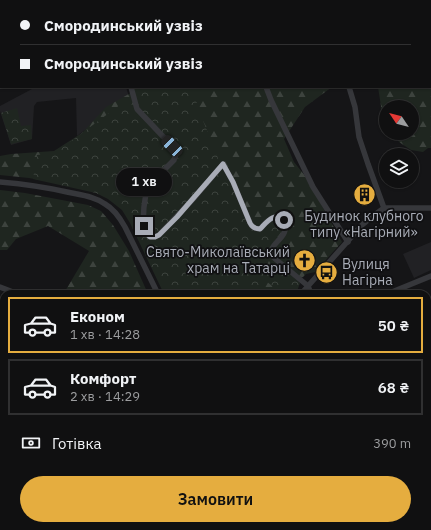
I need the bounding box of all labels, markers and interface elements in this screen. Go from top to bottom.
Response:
text: Смородинський узвіз [44,16,203,35]
text: Смородинський узвіз [44,54,203,73]
north arrow [379,100,419,140]
map controls [379,100,419,188]
car [159,133,185,159]
button: layers [379,148,419,188]
callout: 1 хв [116,168,172,196]
text: 1 хв [131,173,157,190]
building icon: Будинок клубного типу «Нагірний» [351,181,377,207]
place label: Будинок клубного типу «Нагірний» [304,207,424,241]
route start [275,211,293,229]
route end [135,217,153,235]
place label: Свято-Миколаївський храм на Татарці [146,243,290,277]
church icon: Свято-Миколаївський храм на Татарці [292,247,318,273]
place label: Вулиця Нагірна [342,255,393,289]
bus stop icon: Вулиця Нагірна [313,259,339,285]
icon: car [22,307,58,343]
text: Економ [70,307,125,326]
text: 50 ₴ [378,316,409,335]
text: 1 хв · 14:28 [70,326,140,343]
icon: car [22,369,58,405]
text: Комфорт [70,369,136,388]
text: 68 ₴ [378,378,409,397]
text: 2 хв · 14:29 [70,388,140,405]
icon: cash [20,432,42,454]
text: Готівка [52,434,102,453]
text: 390 m [373,435,411,452]
button: Замовити [20,476,411,522]

